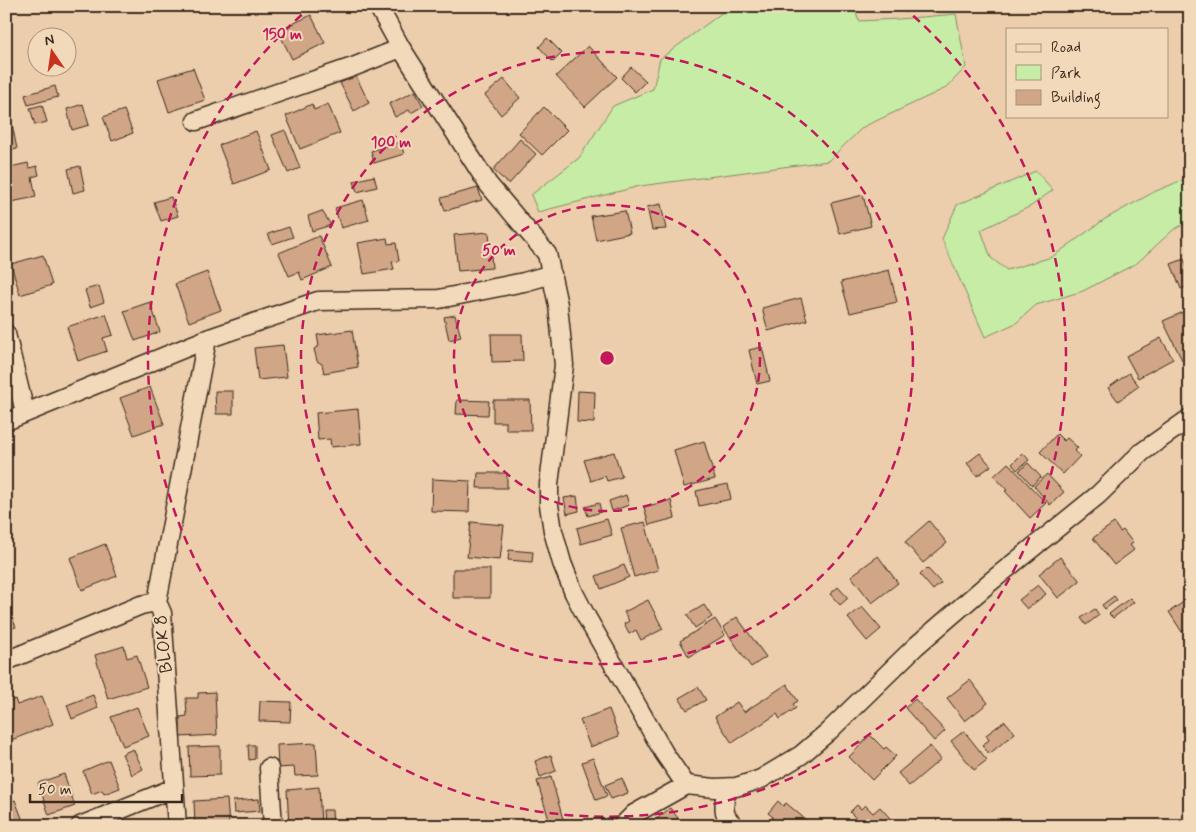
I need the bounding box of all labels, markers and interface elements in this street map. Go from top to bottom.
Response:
text: 150 m [262,25,302,45]
north arrow [28,28,78,78]
legend [1006,28,1168,118]
text: N [43,30,56,50]
text: Road [1051,38,1081,58]
text: Park [1051,64,1081,84]
text: Building [1051,88,1101,109]
text: 100 m [371,133,411,153]
text: 50 m [482,241,516,261]
centre of rings [598,349,616,367]
street label: BLOK 8 [149,614,179,674]
scale bar [30,772,182,804]
text: 50 m [38,780,72,800]

